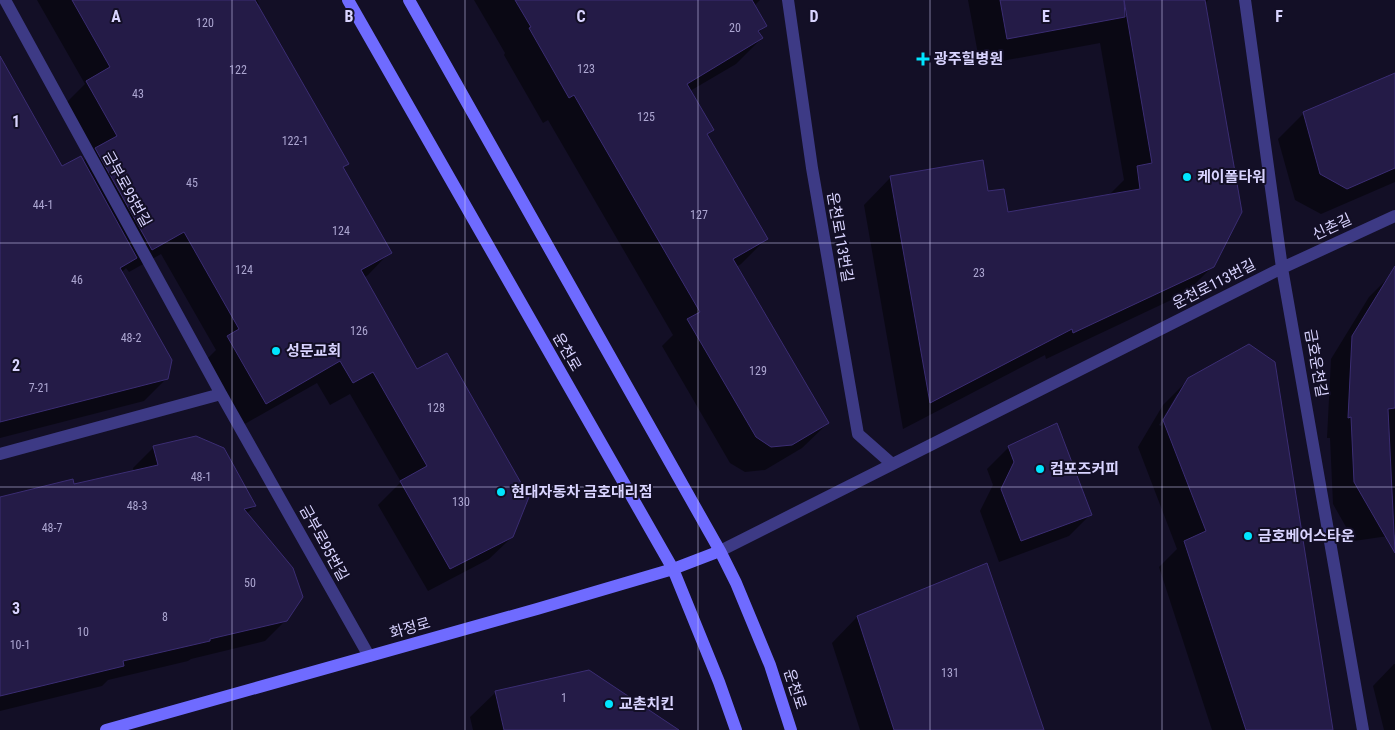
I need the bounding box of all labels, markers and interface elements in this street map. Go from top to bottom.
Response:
text: A [111,7,121,26]
text: B [345,7,354,26]
text: C [576,7,586,26]
text: D [809,7,819,26]
text: E [1042,7,1050,26]
text: F [1275,7,1283,26]
house number: 120 [196,16,214,30]
house number: 20 [729,21,741,35]
place label: 광주힐병원 [934,50,1003,68]
marker: 광주힐병원 [916,52,930,66]
house number: 123 [577,62,595,76]
house number: 122 [229,63,247,77]
house number: 43 [132,87,144,101]
house number: 125 [637,110,655,124]
text: 1 [12,112,20,131]
house number: 122-1 [282,134,308,148]
street label: 금부로95번길 [99,148,155,230]
place label: 케이폴타워 [1197,168,1266,186]
marker: 케이폴타워 [1181,171,1193,183]
house number: 45 [186,176,198,190]
street label: 운천로113번길 [823,191,857,283]
house number: 44-1 [33,198,53,212]
house number: 127 [690,208,708,222]
street label: 신촌길 [1309,210,1355,244]
house number: 124 [332,224,350,238]
street label: 운천로113번길 [1169,255,1259,313]
house number: 124 [235,263,253,277]
house number: 23 [973,266,985,280]
house number: 46 [71,273,83,287]
house number: 126 [350,324,368,338]
street label: 금호운천길 [1301,327,1331,399]
street label: 운천로 [549,330,585,374]
house number: 48-2 [121,331,141,345]
place label: 성문교회 [286,342,341,360]
marker: 성문교회 [270,345,282,357]
text: 2 [12,356,20,375]
house number: 129 [749,364,767,378]
house number: 7-21 [29,381,49,395]
house number: 128 [427,401,445,415]
place label: 컴포즈커피 [1050,460,1119,478]
marker: 컴포즈커피 [1034,463,1046,475]
house number: 48-1 [191,470,211,484]
place label: 현대자동차 금호대리점 [511,483,652,501]
marker: 현대자동차 금호대리점 [495,486,507,498]
house number: 130 [452,495,470,509]
house number: 48-3 [127,499,147,513]
street label: 금부로95번길 [296,502,352,584]
house number: 48-7 [42,521,62,535]
place label: 금호베어스타운 [1258,527,1355,545]
marker: 금호베어스타운 [1242,530,1254,542]
house number: 50 [244,576,256,590]
text: 3 [12,599,20,618]
house number: 8 [162,610,168,624]
street label: 화정로 [388,614,432,642]
house number: 10 [77,625,89,639]
house number: 10-1 [10,638,30,652]
house number: 131 [941,666,959,680]
street label: 운천로 [780,667,810,711]
house number: 1 [561,691,567,705]
place label: 교촌치킨 [619,695,674,713]
marker: 교촌치킨 [603,698,615,710]

